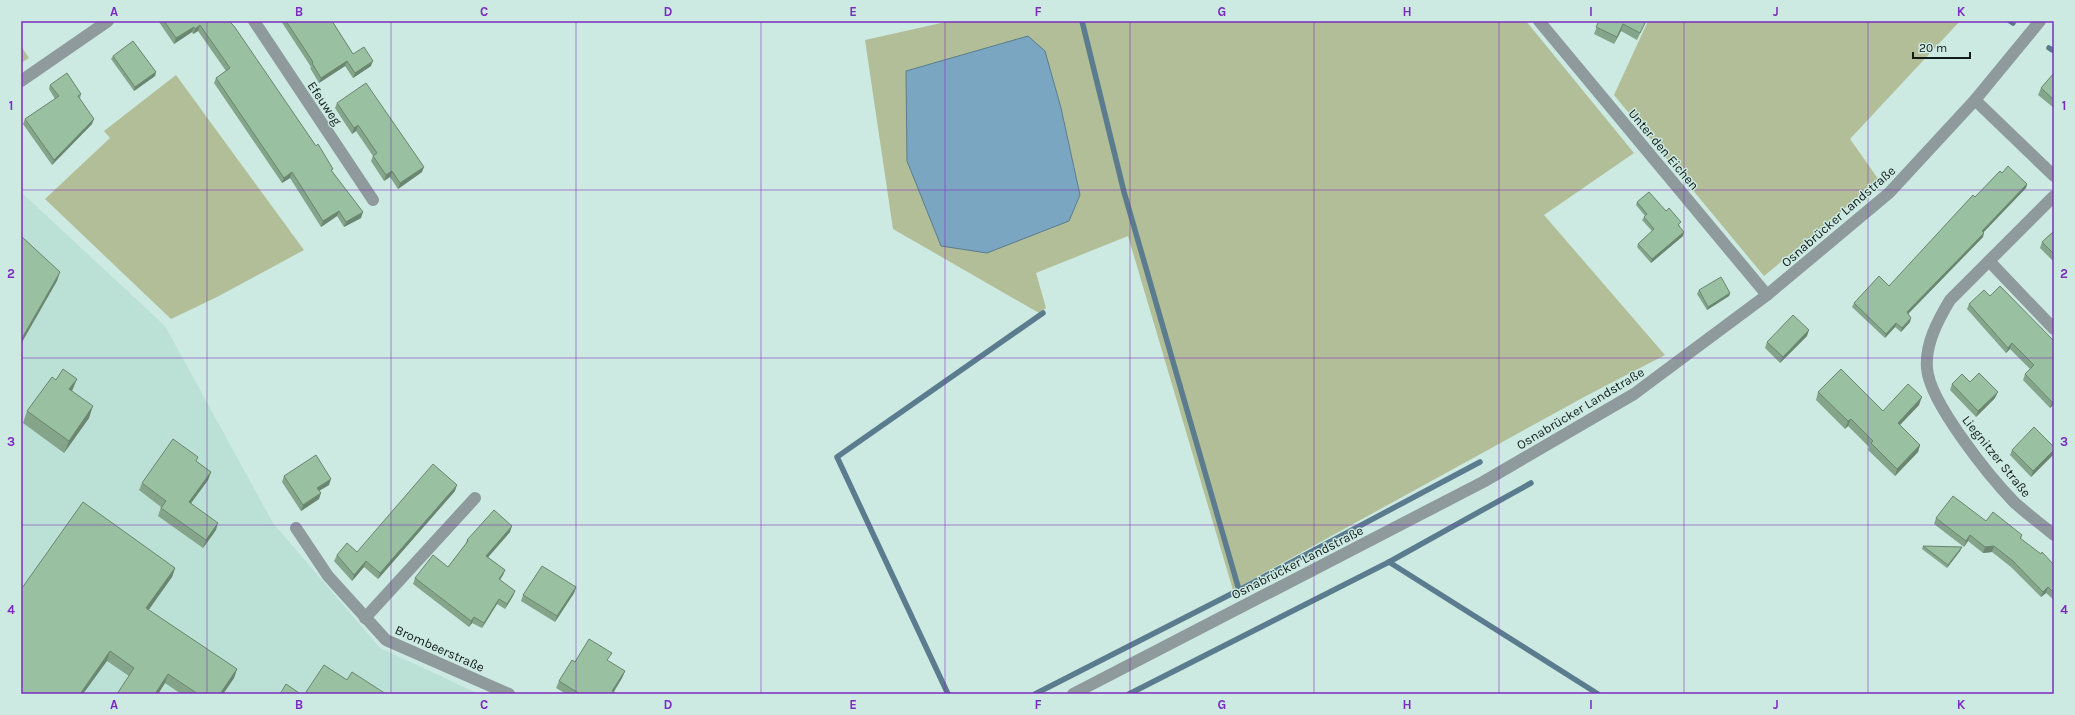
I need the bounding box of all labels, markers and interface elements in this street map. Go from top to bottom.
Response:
text: A [110,4,118,19]
text: B [295,4,303,19]
text: C [480,4,488,19]
text: D [664,4,673,19]
text: E [849,4,857,19]
text: F [1034,4,1042,19]
text: G [1218,4,1226,19]
text: H [1402,4,1412,19]
text: I [1589,4,1593,19]
text: J [1773,4,1779,19]
text: K [1957,4,1966,19]
scale bar [1913,34,1970,60]
text: 20 m [1919,41,1947,55]
street label: Efeuweg [304,78,345,129]
text: 1 [9,98,13,113]
text: 1 [2062,98,2066,113]
street label: Unter den Eichen [1625,106,1702,193]
street label: Osnabrücker Landstraße [1778,163,1899,270]
text: 2 [7,266,15,281]
text: 2 [2060,266,2068,281]
street label: Osnabrücker Landstraße [1514,364,1647,452]
street label: Liegnitzer Straße [1959,413,2034,500]
text: 3 [7,434,15,449]
text: 3 [2060,434,2068,449]
street label: Osnabrücker Landstraße [1229,522,1366,602]
text: 4 [7,602,15,617]
text: 4 [2060,602,2068,617]
street label: Brombeerstraße [393,622,487,675]
text: A [110,697,118,712]
text: B [295,697,303,712]
text: C [480,697,488,712]
text: D [664,697,673,712]
text: E [849,697,857,712]
text: F [1034,697,1042,712]
text: G [1218,697,1226,712]
text: H [1402,697,1412,712]
text: I [1589,697,1593,712]
text: J [1773,697,1779,712]
text: K [1957,697,1966,712]

